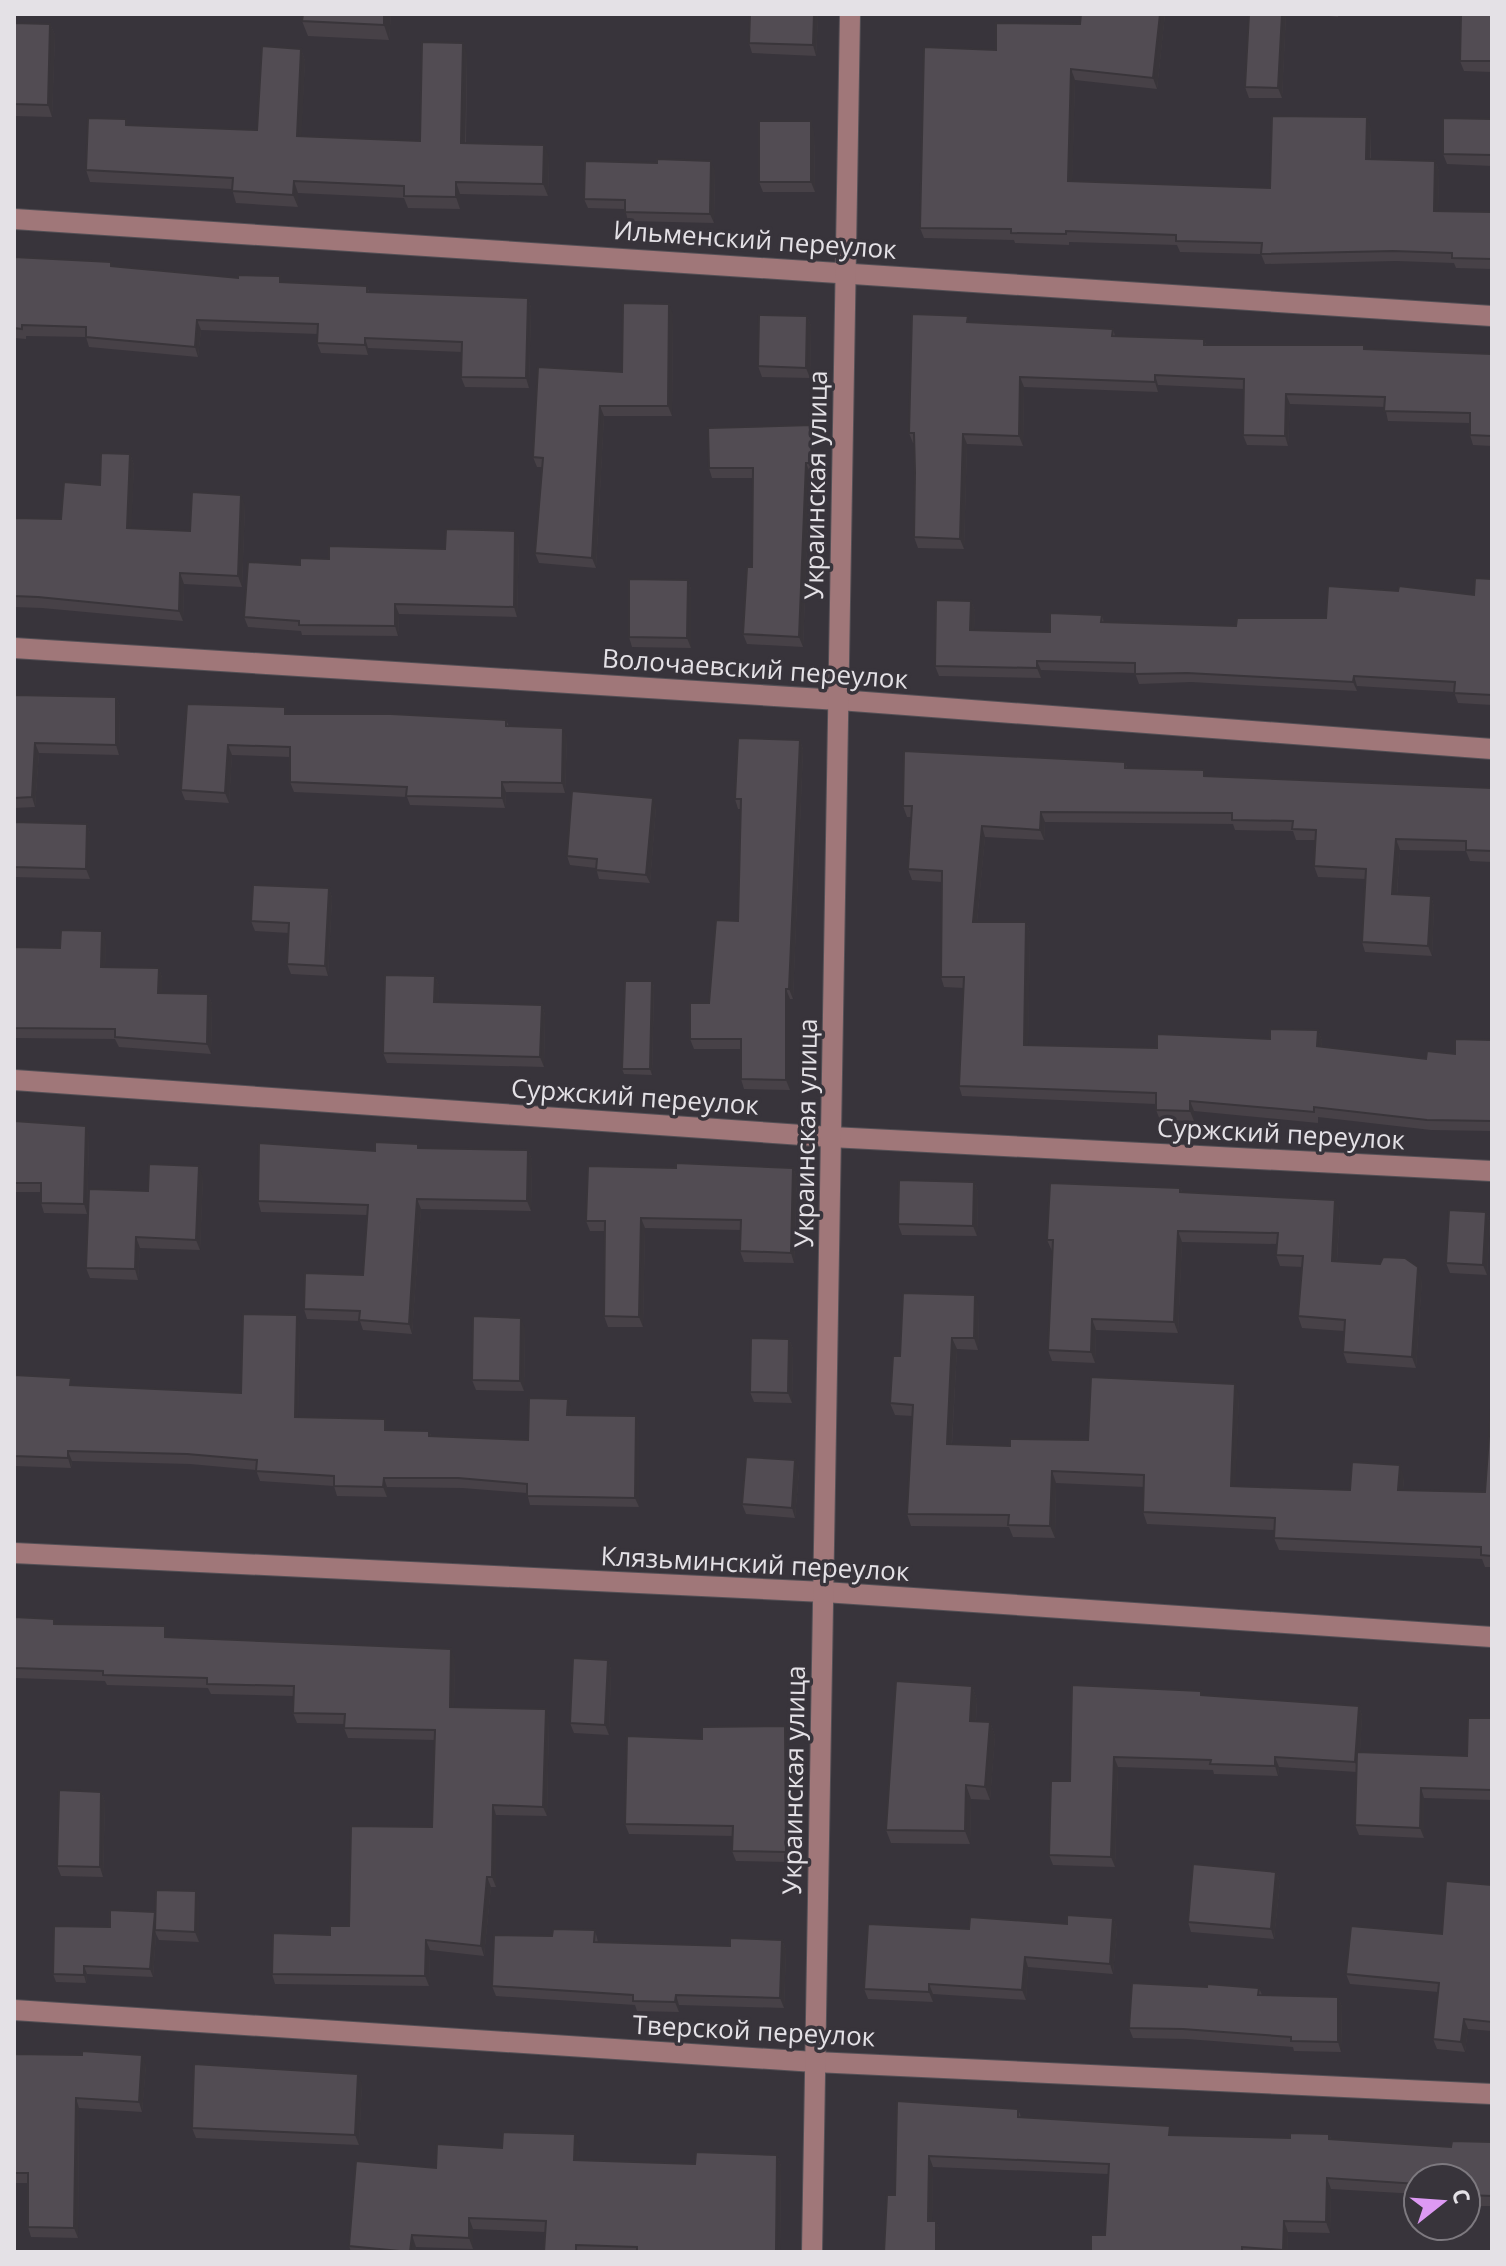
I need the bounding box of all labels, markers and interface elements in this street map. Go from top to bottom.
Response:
street label: Ильменский переулок [612,211,899,267]
street label: Украинская улица [795,370,835,600]
street label: Волочаевский переулок [601,639,910,697]
street label: Украинская улица [785,1018,825,1248]
street label: Суржский переулок [510,1069,761,1123]
street label: Суржский переулок [1156,1109,1407,1158]
street label: Клязьминский переулок [600,1537,911,1589]
street label: Украинская улица [773,1665,813,1895]
street label: Тверской переулок [632,2006,877,2054]
north arrow [1402,2162,1482,2242]
text: С [1446,2185,1478,2207]

